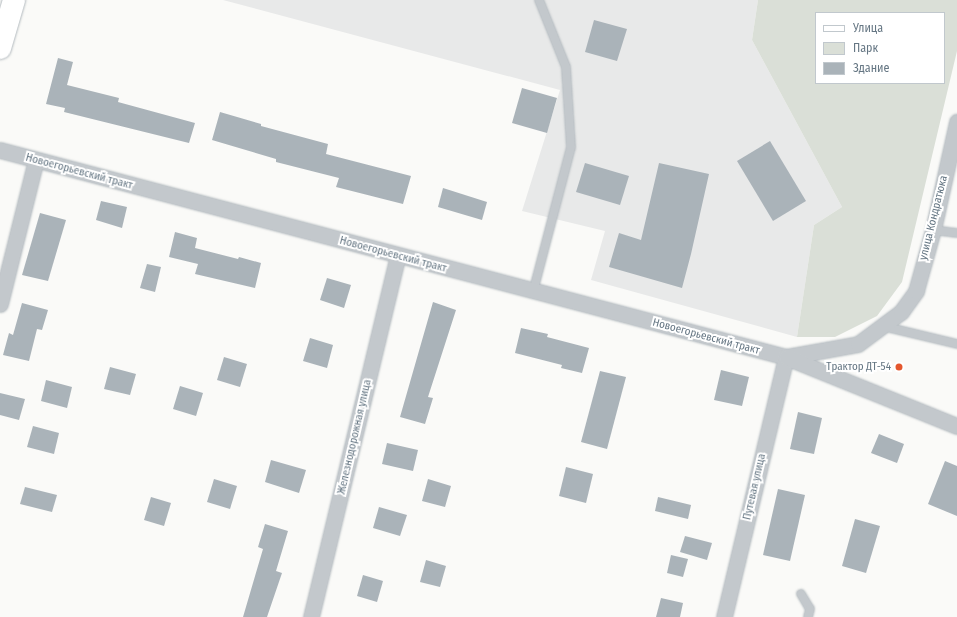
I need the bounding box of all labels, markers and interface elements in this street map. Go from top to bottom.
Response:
legend [815,12,945,84]
text: Улица [853,21,883,35]
text: Парк [853,41,878,55]
text: Здание [853,61,889,75]
street label: Новоегорьевский тракт [24,151,134,193]
street label: улица Кондратюка [917,174,951,262]
street label: Новоегорьевский тракт [338,234,448,276]
street label: Новоегорьевский тракт [651,316,761,358]
place label: Трактор ДТ-54 [826,360,891,374]
marker: Трактор ДТ-54 [894,362,904,372]
street label: Железнодорожная улица [335,378,375,496]
street label: Путевая улица [741,453,769,521]

